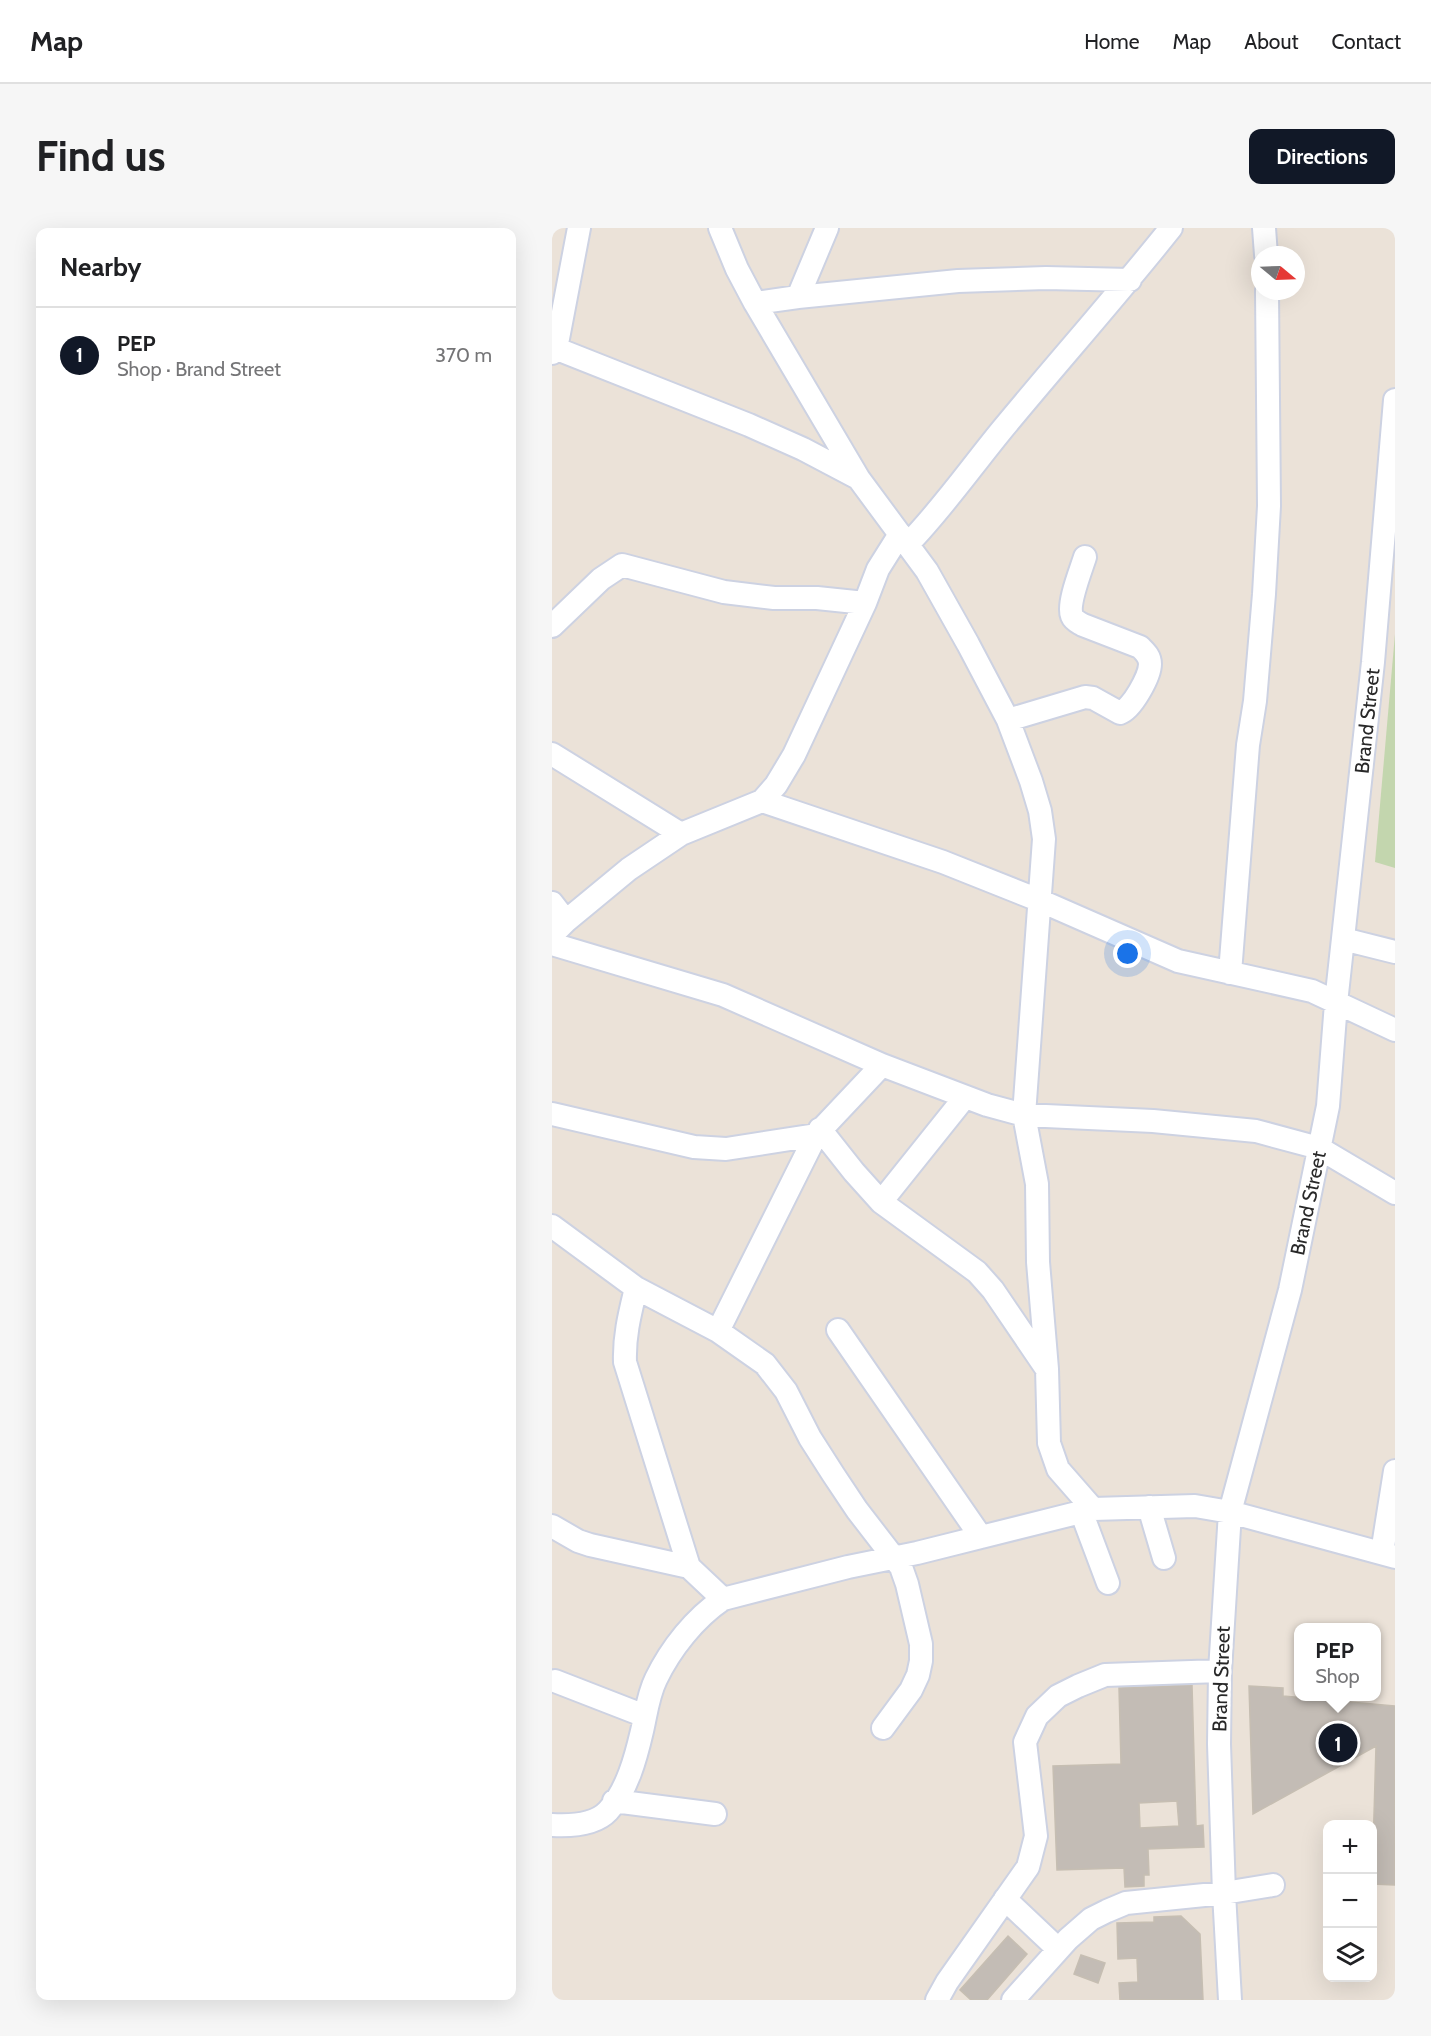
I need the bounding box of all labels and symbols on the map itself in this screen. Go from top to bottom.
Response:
north arrow [1251,246,1305,300]
street label: Brand Street [1350,667,1384,775]
your location [1113,939,1142,968]
street label: Brand Street [1285,1149,1331,1257]
street label: Brand Street [1207,1625,1235,1732]
pin: 1 [1318,1720,1358,1766]

